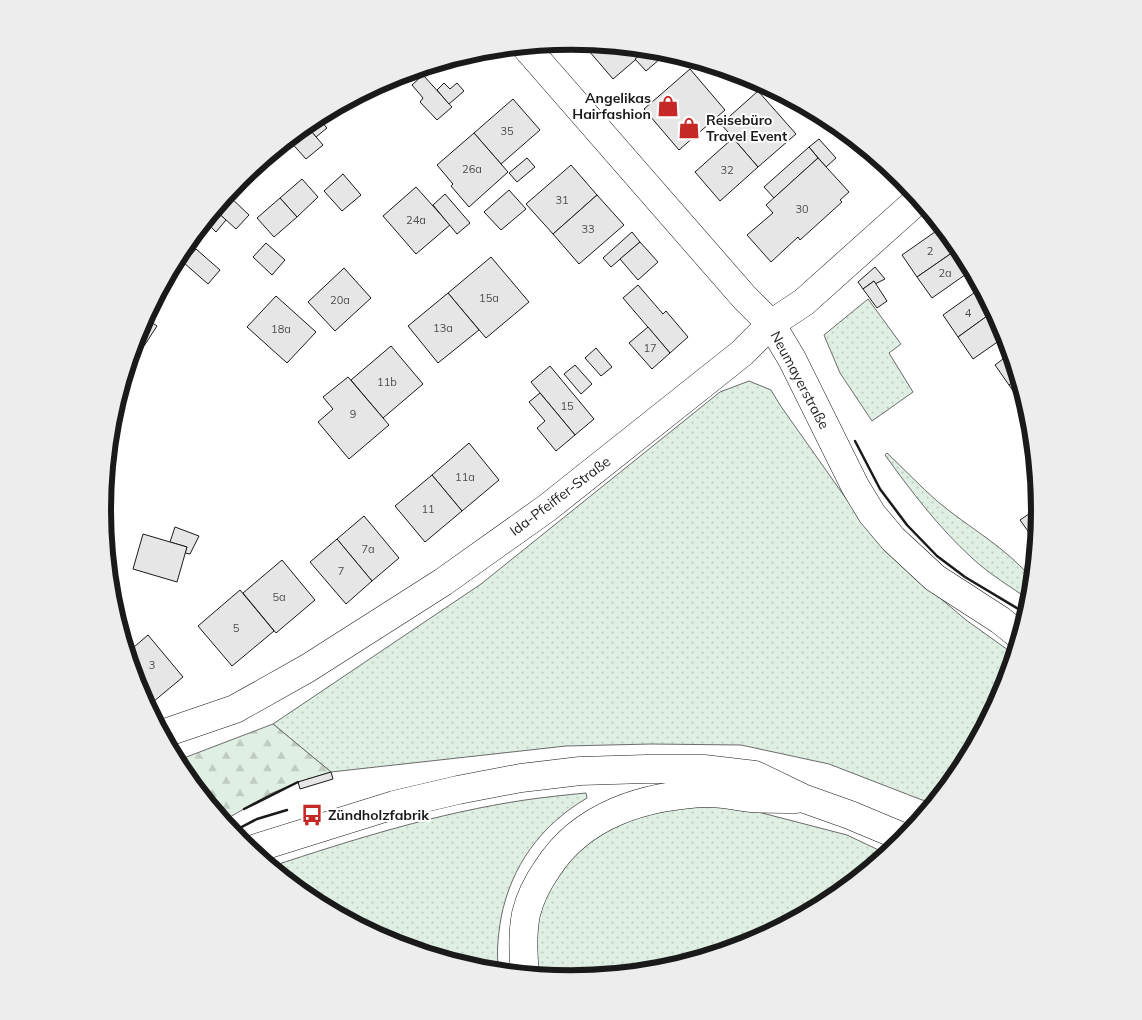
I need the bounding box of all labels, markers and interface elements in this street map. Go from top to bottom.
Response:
place label: Angelikas Hairfashion [572,89,651,123]
shop icon: Angelikas Hairfashion [655,93,681,119]
place label: Reisebüro Travel Event [706,111,788,145]
shop icon: Reisebüro Travel Event [676,115,702,141]
house number: 35 [500,124,514,138]
house number: 26a [462,162,482,176]
house number: 32 [720,163,734,177]
house number: 31 [555,193,569,207]
house number: 30 [795,202,809,216]
house number: 24a [406,213,426,227]
house number: 33 [581,222,595,236]
house number: 2 [927,244,934,258]
house number: 2a [938,266,952,280]
house number: 15a [479,291,499,305]
house number: 20a [330,293,350,307]
house number: 4 [965,306,972,320]
house number: 13a [433,321,453,335]
house number: 18a [271,322,291,336]
street label: Neumayerstraße [767,328,833,432]
house number: 17 [643,341,657,355]
house number: 11b [377,375,397,389]
house number: 15 [560,399,574,413]
house number: 9 [350,407,356,421]
street label: Ida-Pfeiffer-Straße [506,452,614,540]
house number: 11a [455,470,475,484]
house number: 11 [421,502,435,516]
house number: 7a [361,542,375,556]
house number: 7 [338,564,344,578]
house number: 5a [272,590,286,604]
house number: 5 [233,621,240,635]
house number: 3 [149,658,155,672]
bus stop icon: Zündholzfabrik [299,802,325,828]
place label: Zündholzfabrik [328,806,429,824]

